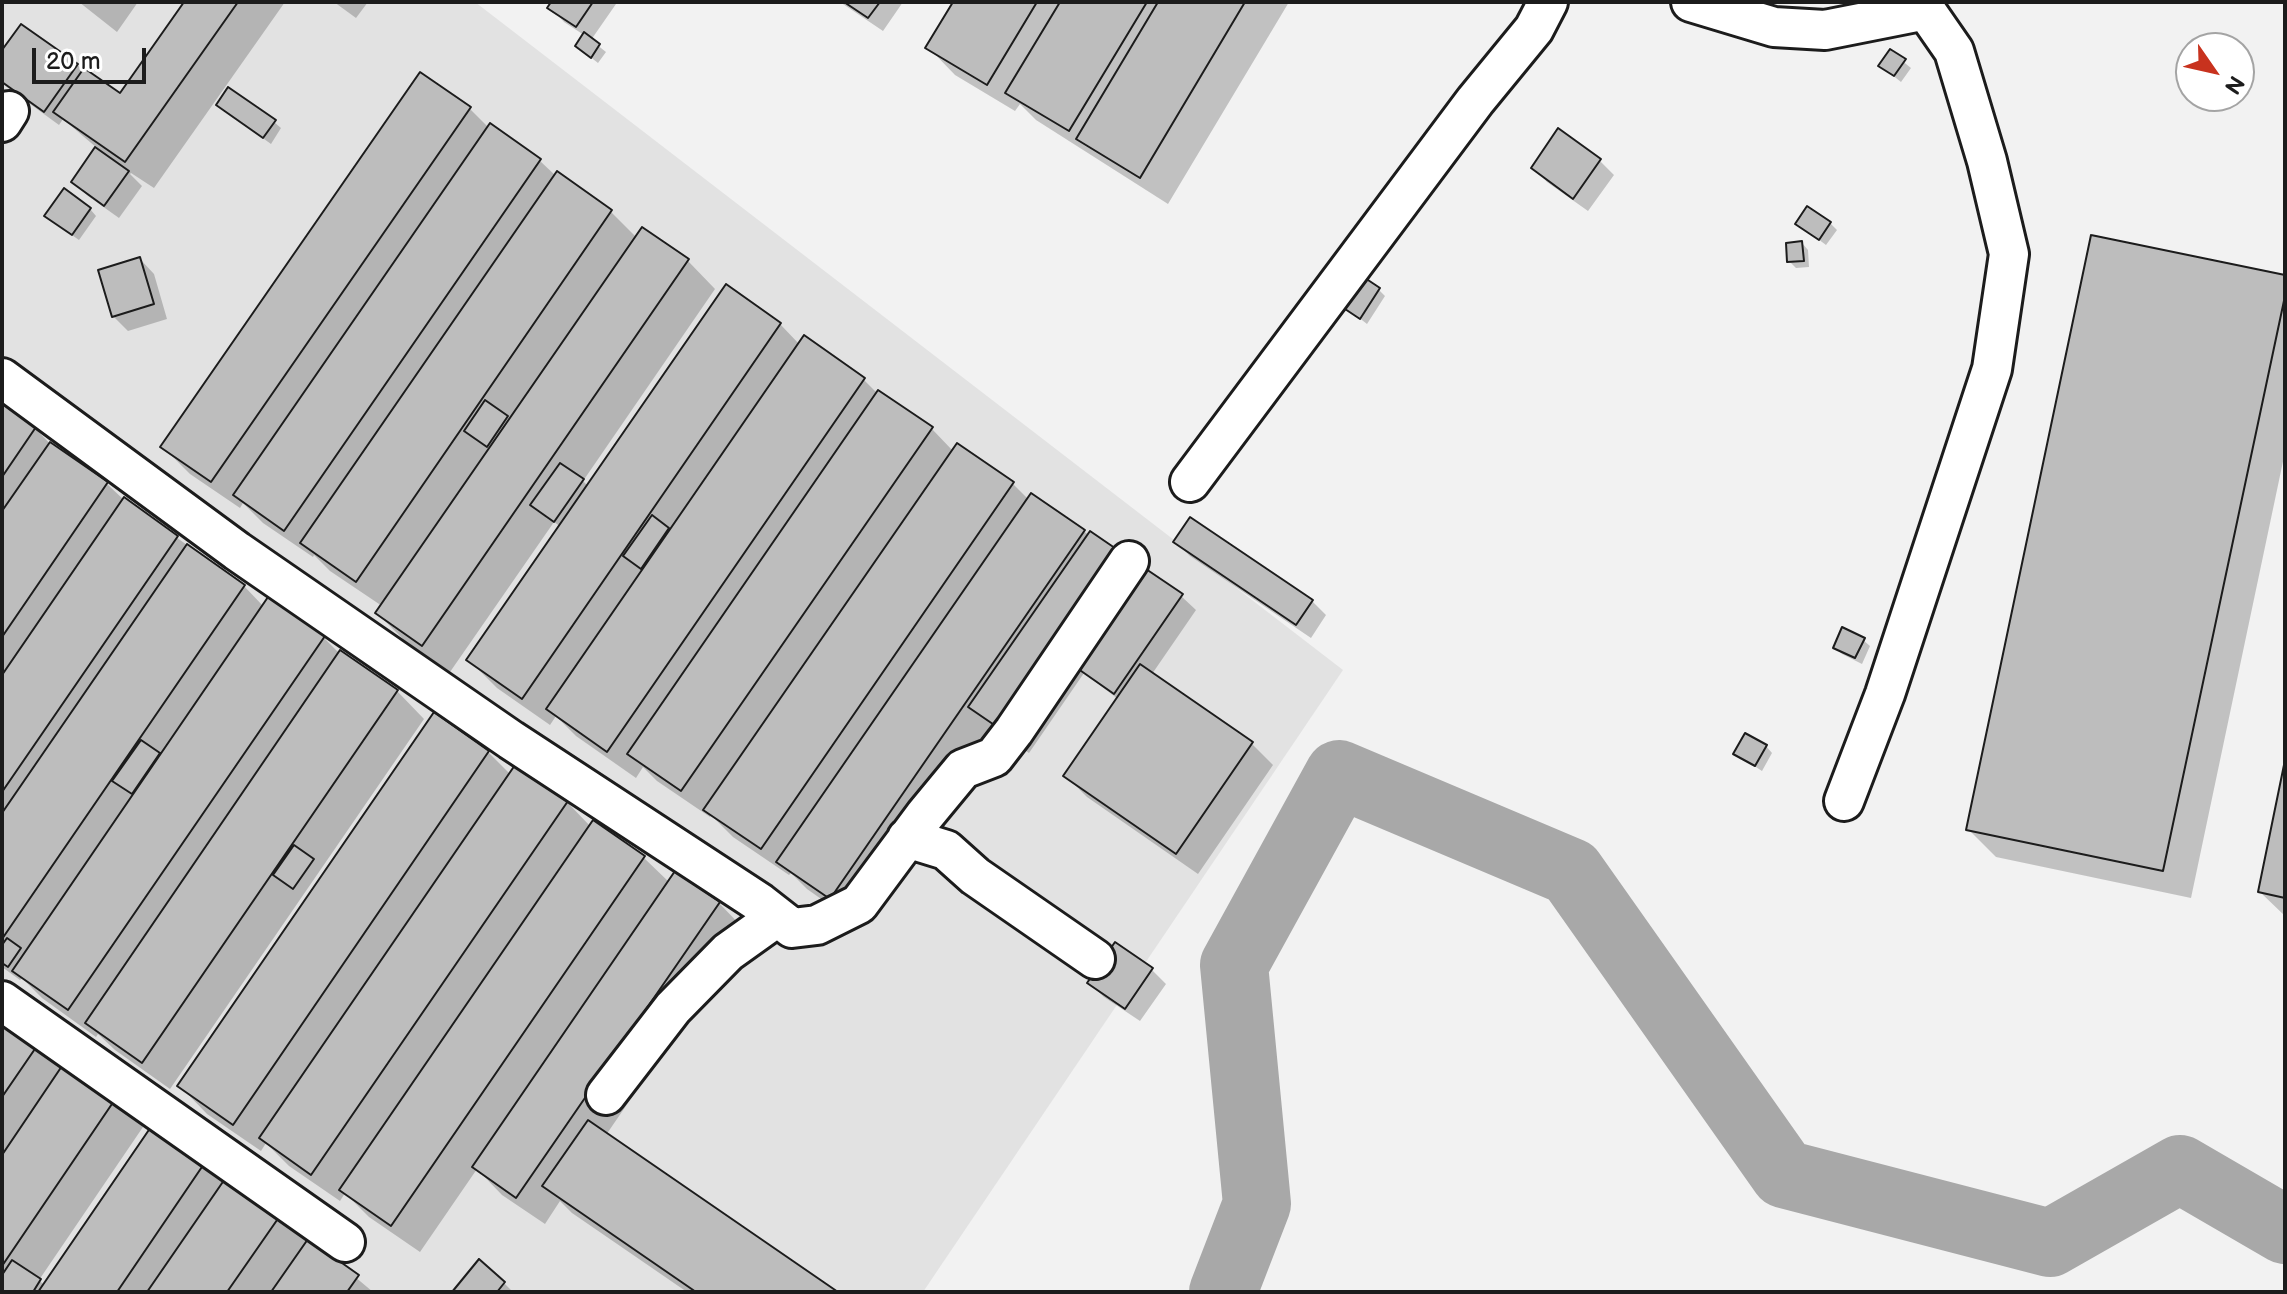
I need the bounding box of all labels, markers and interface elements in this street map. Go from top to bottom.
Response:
scale bar [36,32,150,82]
north arrow [2175,32,2255,112]
text: 20 m [46,47,101,76]
text: N [2218,70,2249,99]

